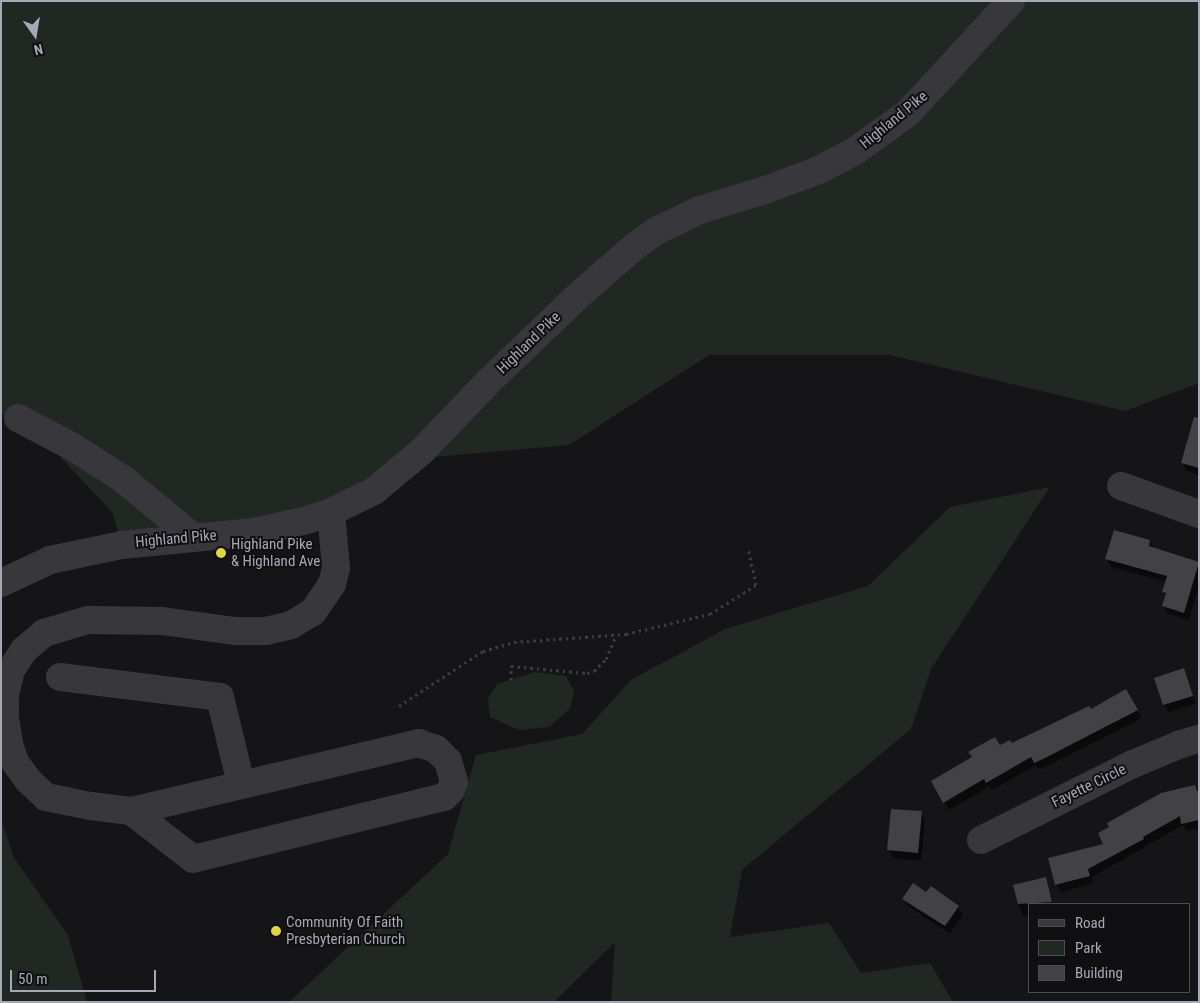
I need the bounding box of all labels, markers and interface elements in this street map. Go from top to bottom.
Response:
north arrow [10,10,60,60]
text: N [32,41,44,58]
street label: Highland Pike [857,87,931,153]
street label: Highland Pike [493,308,565,378]
street label: Highland Pike [135,526,217,552]
place label: Highland Pike & Highland Ave [231,535,320,570]
marker: Highland Pike & Highland Ave [215,547,227,559]
street label: Fayette Circle [1049,760,1129,812]
legend [1028,903,1190,993]
place label: Community Of Faith Presbyterian Church [286,913,405,948]
text: Road [1075,914,1105,932]
marker: Community Of Faith Presbyterian Church [270,925,282,937]
text: Park [1075,939,1102,957]
scale bar [12,960,159,992]
text: Building [1075,964,1123,982]
text: 50 m [18,970,48,988]

